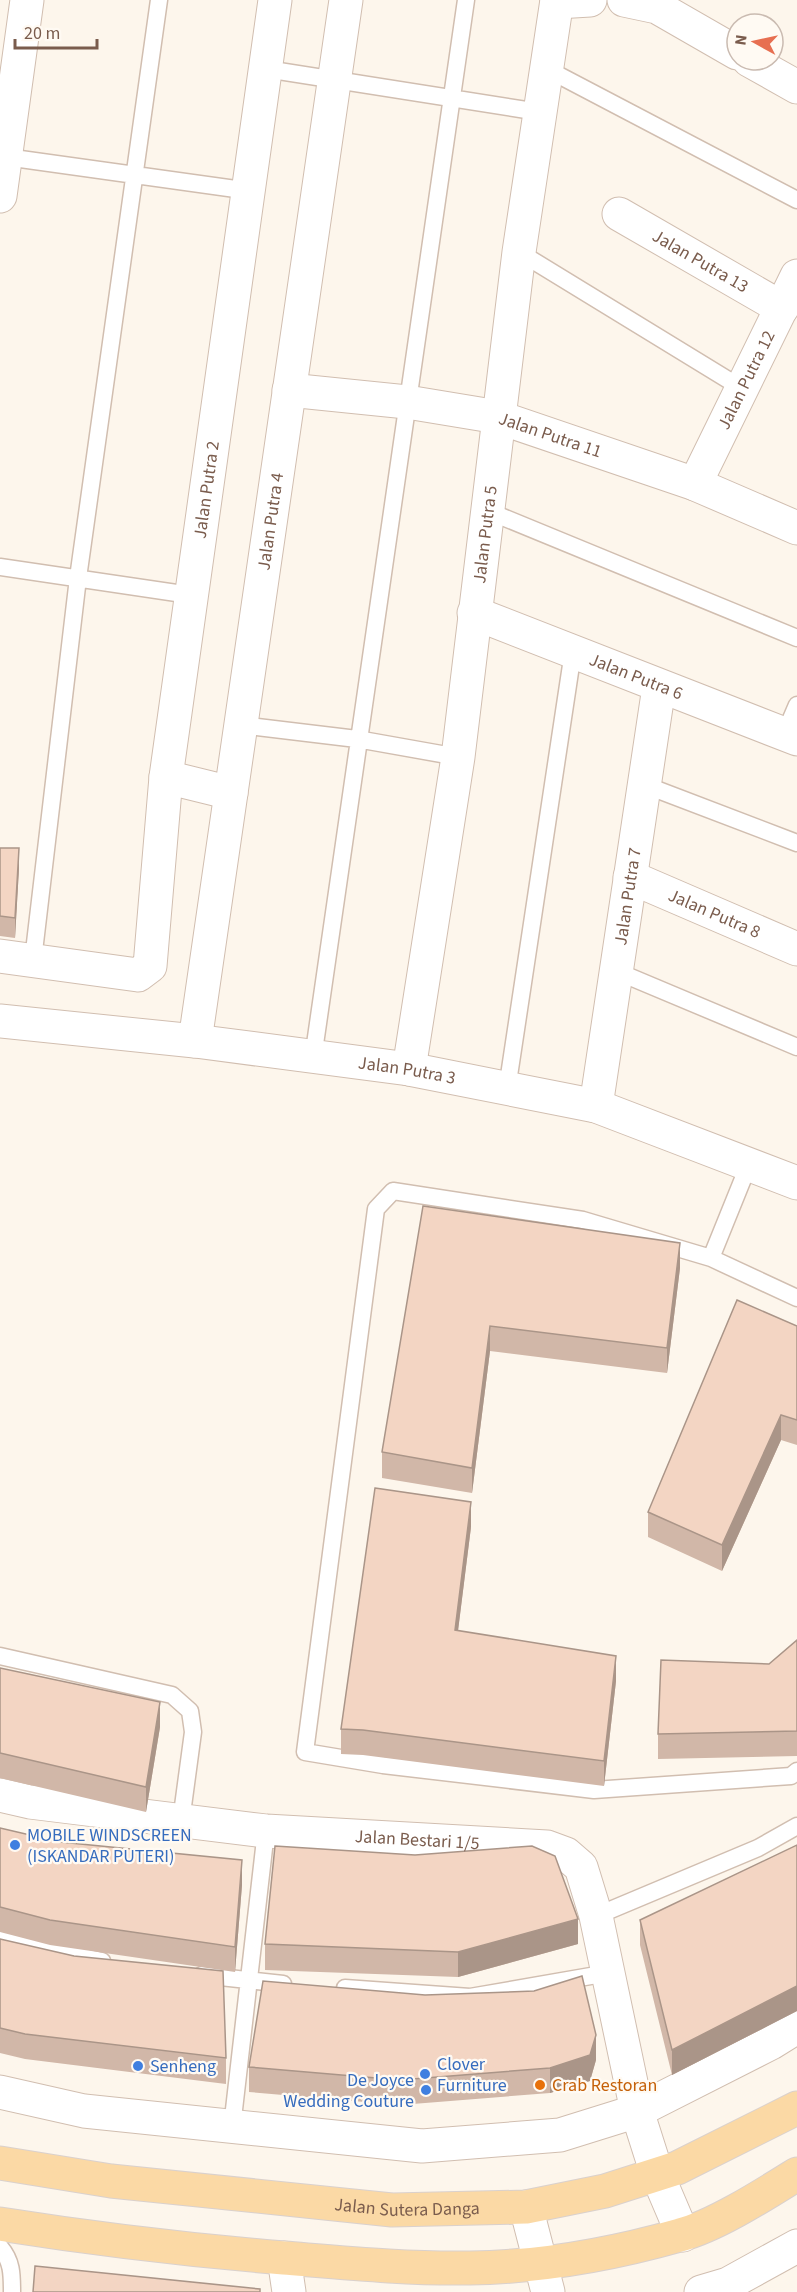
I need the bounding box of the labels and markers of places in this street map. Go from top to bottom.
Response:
place label: MOBILE WINDSCREEN (ISKANDAR PUTERI) [27,1823,192,1869]
marker: MOBILE WINDSCREEN (ISKANDAR PUTERI) [8,1838,22,1852]
place label: Clover Furniture [437,2052,507,2098]
place label: Senheng [150,2054,216,2079]
marker: Senheng [131,2059,145,2073]
marker: Clover Furniture [418,2067,432,2081]
place label: De Joyce Wedding Couture [283,2068,414,2114]
place label: Crab Restoran [552,2073,657,2098]
marker: Crab Restoran [533,2078,547,2092]
marker: De Joyce Wedding Couture [419,2083,433,2097]

